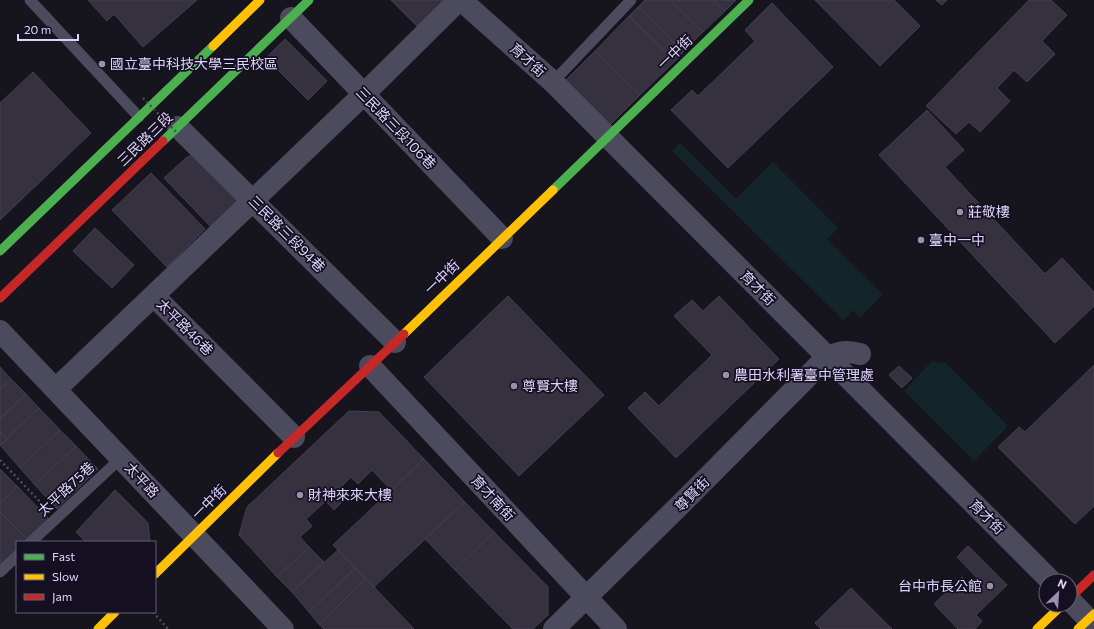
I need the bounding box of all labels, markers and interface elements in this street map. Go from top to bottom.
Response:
scale bar [18,16,78,42]
text: 20 m [24,22,51,36]
street label: 一中街 [654,31,696,72]
street label: 育才街 [507,39,550,80]
place label: 國立臺中科技大學三民校區 [110,55,278,72]
marker: 國立臺中科技大學三民校區 [97,59,107,69]
street label: 三民路三段106巷 [353,83,440,172]
street label: 三民路三段 [114,108,176,169]
street label: 三民路三段94巷 [246,192,329,275]
place label: 莊敬樓 [968,203,1010,220]
marker: 莊敬樓 [955,207,965,217]
place label: 臺中一中 [929,231,985,248]
marker: 臺中一中 [916,235,926,245]
street label: 一中街 [421,256,463,297]
street label: 育才街 [737,267,779,309]
street label: 太平路46巷 [154,295,217,358]
place label: 農田水利署臺中管理處 [734,366,874,383]
marker: 農田水利署臺中管理處 [721,370,731,380]
place label: 尊賢大樓 [522,377,578,394]
marker: 尊賢大樓 [509,381,519,391]
street label: 太平路75巷 [34,458,98,519]
street label: 太平路 [122,459,163,501]
street label: 育才南街 [468,471,519,524]
street label: 尊賢街 [671,473,713,515]
street label: 一中街 [188,481,230,523]
place label: 財神來來大樓 [308,486,392,503]
marker: 財神來來大樓 [295,490,305,500]
street label: 育才街 [966,496,1008,538]
legend [16,541,156,613]
text: Fast [52,549,75,563]
text: Slow [52,569,79,583]
north arrow [1038,573,1078,613]
text: N [1056,576,1069,591]
place label: 台中市長公館 [898,577,982,594]
marker: 台中市長公館 [985,581,995,591]
text: Jam [52,589,72,604]

